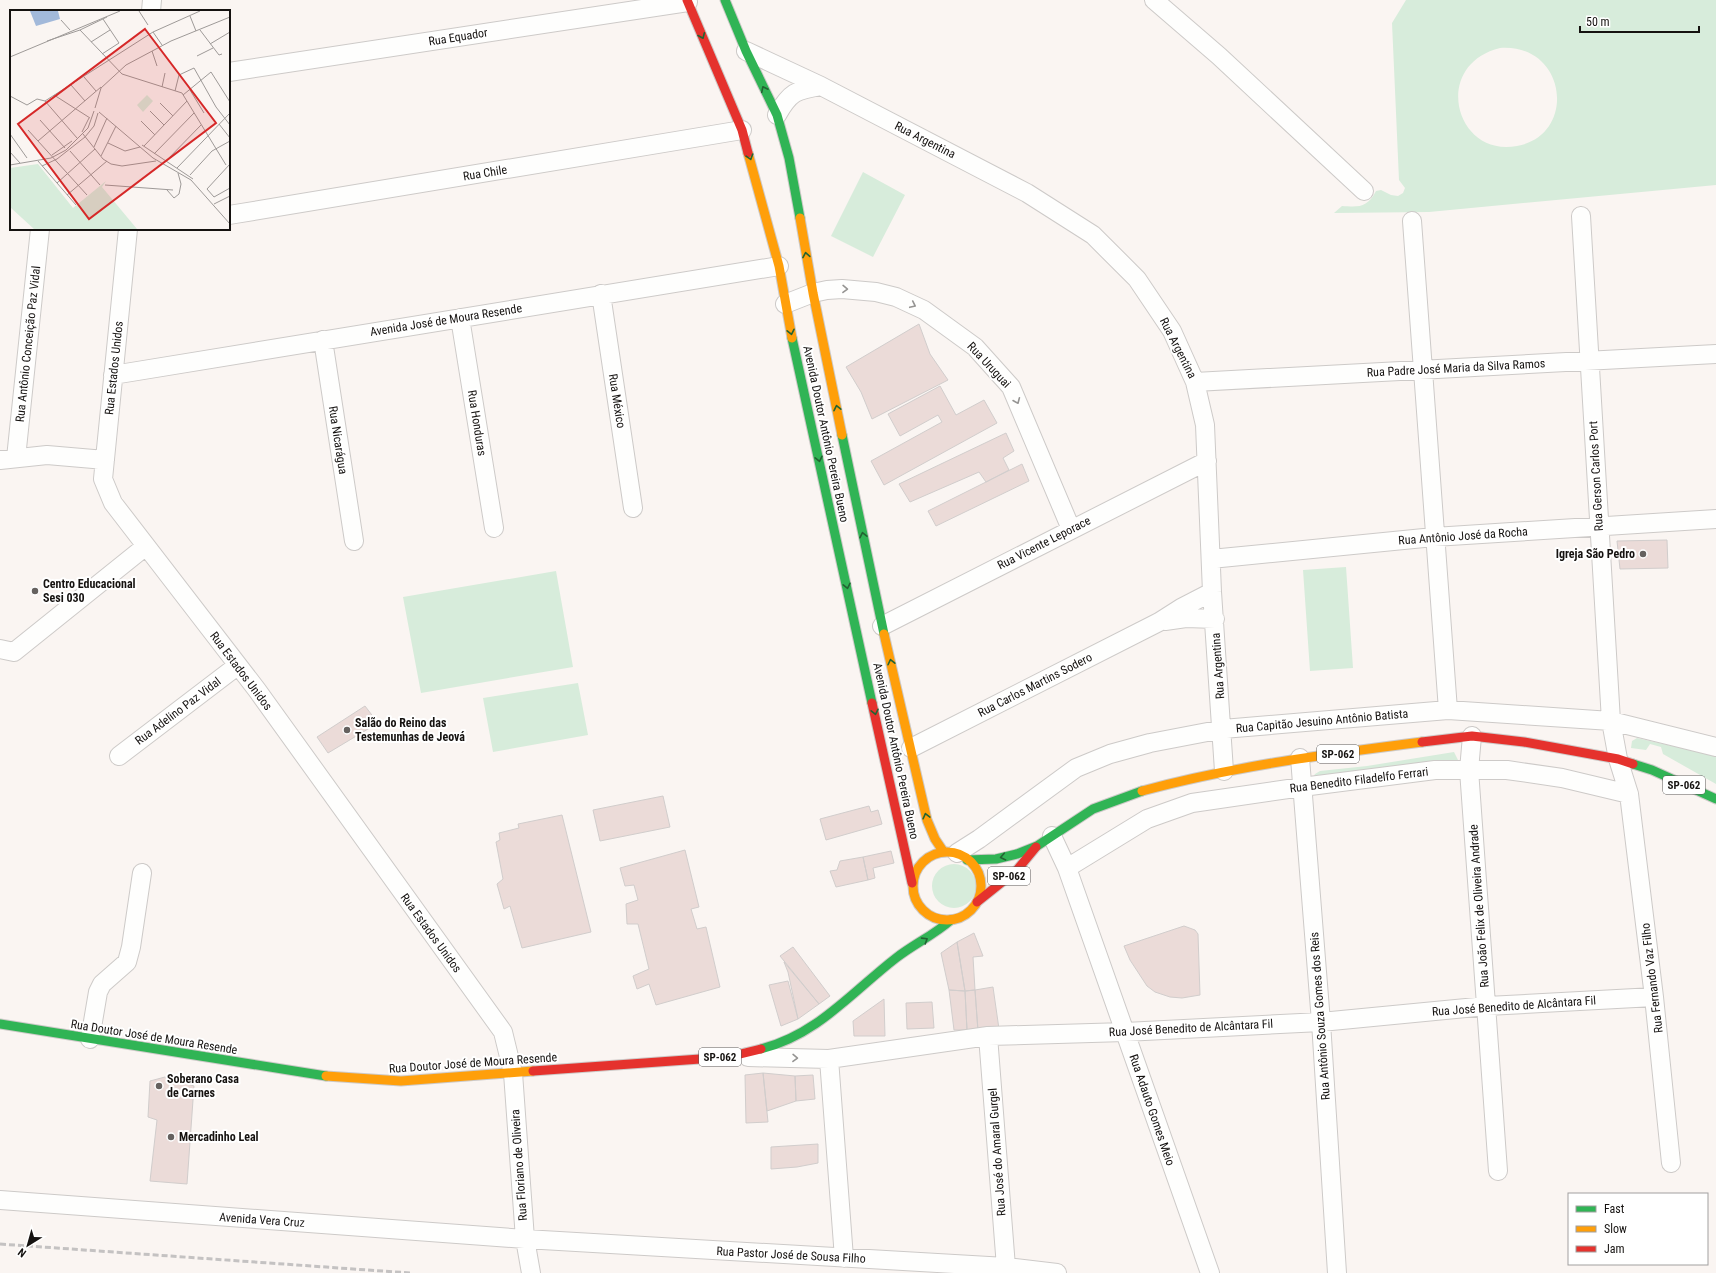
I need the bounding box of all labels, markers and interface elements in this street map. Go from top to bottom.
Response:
scale bar [1580,8,1699,34]
inset map [10,10,230,230]
text: 50 m [1586,15,1610,29]
street label: Rua Equador [427,25,489,49]
one-way arrow [698,32,706,39]
one-way arrow [761,85,769,93]
street label: Rua Argentina [892,119,958,161]
one-way arrow [745,153,754,160]
street label: Rua Chile [462,163,508,183]
one-way arrow [803,251,811,258]
street label: Rua Antônio Conceição Paz Vidal [13,265,43,423]
one-way arrow [842,285,848,293]
one-way arrow [909,300,916,308]
street label: Avenida José de Moura Resende [369,301,523,339]
street label: Rua Argentina [1157,315,1199,381]
street label: Rua Estados Unidos [102,320,126,416]
one-way arrow [786,328,794,335]
street label: Rua Uruguai [964,339,1014,391]
street label: Avenida Doutor Antônio Pereira Bueno [800,344,852,524]
street label: Rua Padre José Maria da Silva Ramos [1366,356,1546,380]
street label: Rua México [606,373,628,429]
street label: Rua Honduras [465,389,489,457]
one-way arrow [1012,396,1020,404]
one-way arrow [833,404,841,411]
street label: Rua Nicarágua [326,405,350,475]
street label: Rua Gerson Carlos Port [1586,420,1606,532]
one-way arrow [814,455,822,462]
street label: Rua Vicente Leporace [995,513,1093,573]
street label: Rua Antônio José da Rocha [1398,524,1528,548]
one-way arrow [860,532,868,538]
place label: Igreja São Pedro [1556,547,1635,561]
marker: Igreja São Pedro [1638,549,1648,559]
place label: Centro Educacional Sesi 030 [43,577,136,605]
one-way arrow [842,582,850,589]
marker: Centro Educacional Sesi 030 [30,586,40,596]
street label: Rua Estados Unidos [207,629,275,713]
street label: Rua Argentina [1209,632,1227,700]
street label: Rua Carlos Martins Sodero [976,650,1094,720]
one-way arrow [887,659,895,665]
street label: Avenida Doutor Antônio Pereira Bueno [870,661,922,841]
street label: Rua Adelino Paz Vidal [132,674,224,748]
street label: Rua Capitão Jesuino Antônio Batista [1235,706,1409,736]
one-way arrow [870,709,878,716]
place label: Salão do Reino das Testemunhas de Jeová [355,716,465,744]
marker: Salão do Reino das Testemunhas de Jeová [342,725,352,735]
road number: SP-062 [1317,745,1359,763]
street label: Rua Benedito Filadelfo Ferrari [1289,765,1429,795]
road number: SP-062 [1663,776,1705,794]
one-way arrow [922,813,931,820]
street label: Rua João Felix de Oliveira Andrade [1466,824,1492,988]
one-way arrow [1000,853,1006,861]
road number: SP-062 [988,867,1030,885]
street label: Rua Estados Unidos [398,891,464,975]
street label: Rua Fernando Vaz Filho [1638,922,1666,1034]
street label: Rua Antônio Souza Gomes dos Reis [1307,931,1333,1101]
one-way arrow [921,937,928,945]
street label: Rua José Benedito de Alcântara Fil [1431,993,1597,1019]
street label: Rua Doutor José de Moura Resende [70,1017,239,1057]
street label: Rua José Benedito de Alcântara Fil [1108,1017,1274,1039]
road number: SP-062 [699,1048,741,1066]
street label: Rua Doutor José de Moura Resende [388,1050,558,1076]
street label: Rua Adauto Gomes Meio [1126,1053,1178,1167]
one-way arrow [792,1054,798,1063]
place label: Soberano Casa de Carnes [167,1072,239,1100]
marker: Soberano Casa de Carnes [154,1081,164,1091]
street label: Rua José do Amaral Gurgel [986,1088,1008,1216]
street label: Rua Floriano de Oliveira [508,1109,530,1221]
place label: Mercadinho Leal [179,1130,259,1144]
marker: Mercadinho Leal [166,1132,176,1142]
legend [1568,1193,1708,1265]
text: Fast [1604,1202,1625,1216]
street label: Avenida Vera Cruz [219,1210,305,1230]
text: Slow [1604,1222,1627,1236]
north arrow [8,1225,48,1265]
text: Jam [1604,1242,1625,1256]
street label: Rua Pastor José de Sousa Filho [716,1244,866,1266]
text: N [15,1245,29,1260]

